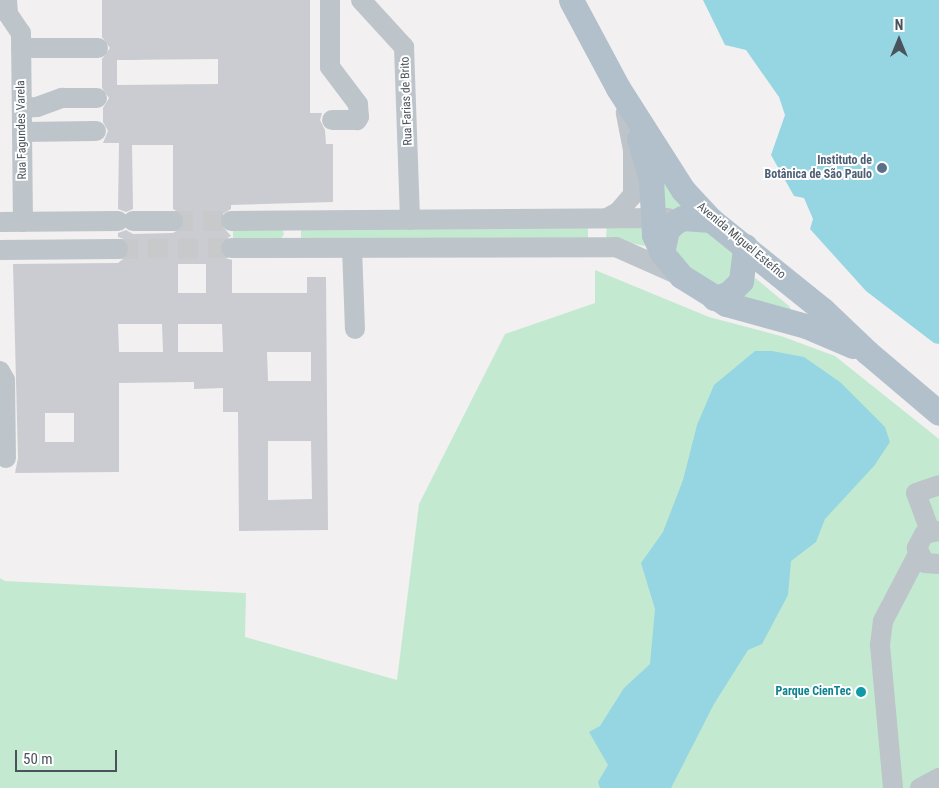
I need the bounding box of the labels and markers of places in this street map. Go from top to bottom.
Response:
place label: Instituto de Botânica de São Paulo [764,154,872,182]
marker: Instituto de Botânica de São Paulo [876,162,888,174]
place label: Parque CienTec [776,685,851,699]
marker: Parque CienTec [855,686,867,698]

